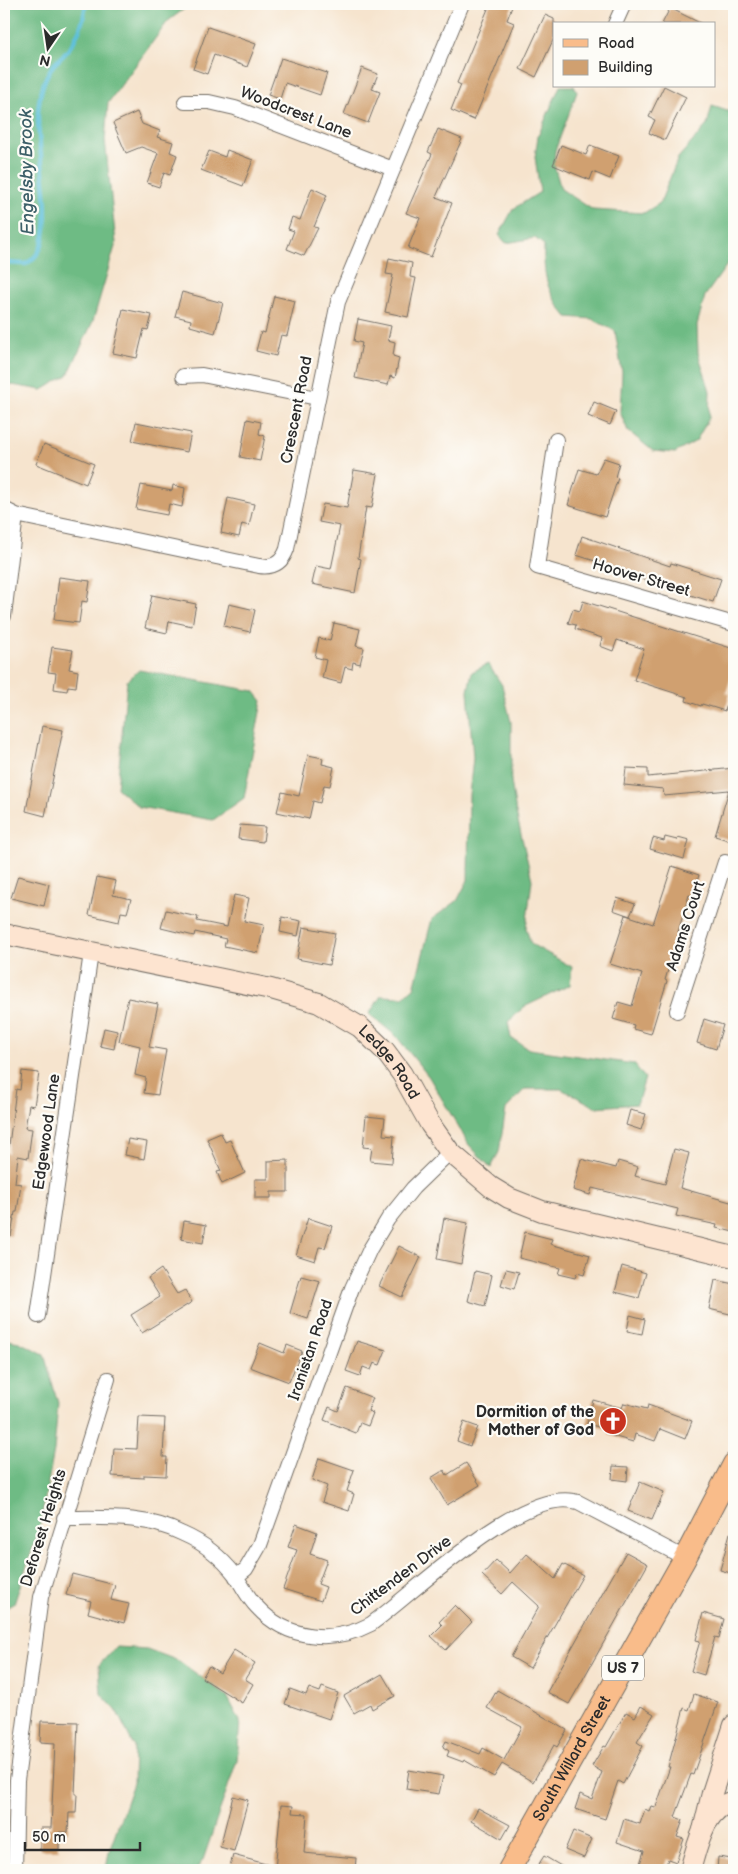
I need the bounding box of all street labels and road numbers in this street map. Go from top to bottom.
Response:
street label: Woodcrest Lane [238,83,355,143]
street label: Crescent Road [277,355,317,465]
street label: Hoover Street [590,555,692,601]
street label: Adams Court [663,879,709,973]
street label: Ledge Road [354,1021,424,1102]
street label: Edgewood Lane [29,1072,65,1191]
street label: Iranistan Road [285,1297,337,1403]
street label: Deforest Heights [17,1467,71,1589]
street label: Chittenden Drive [347,1532,456,1620]
road number: US 7 [602,1656,644,1680]
street label: South Willard Street [529,1692,615,1825]

